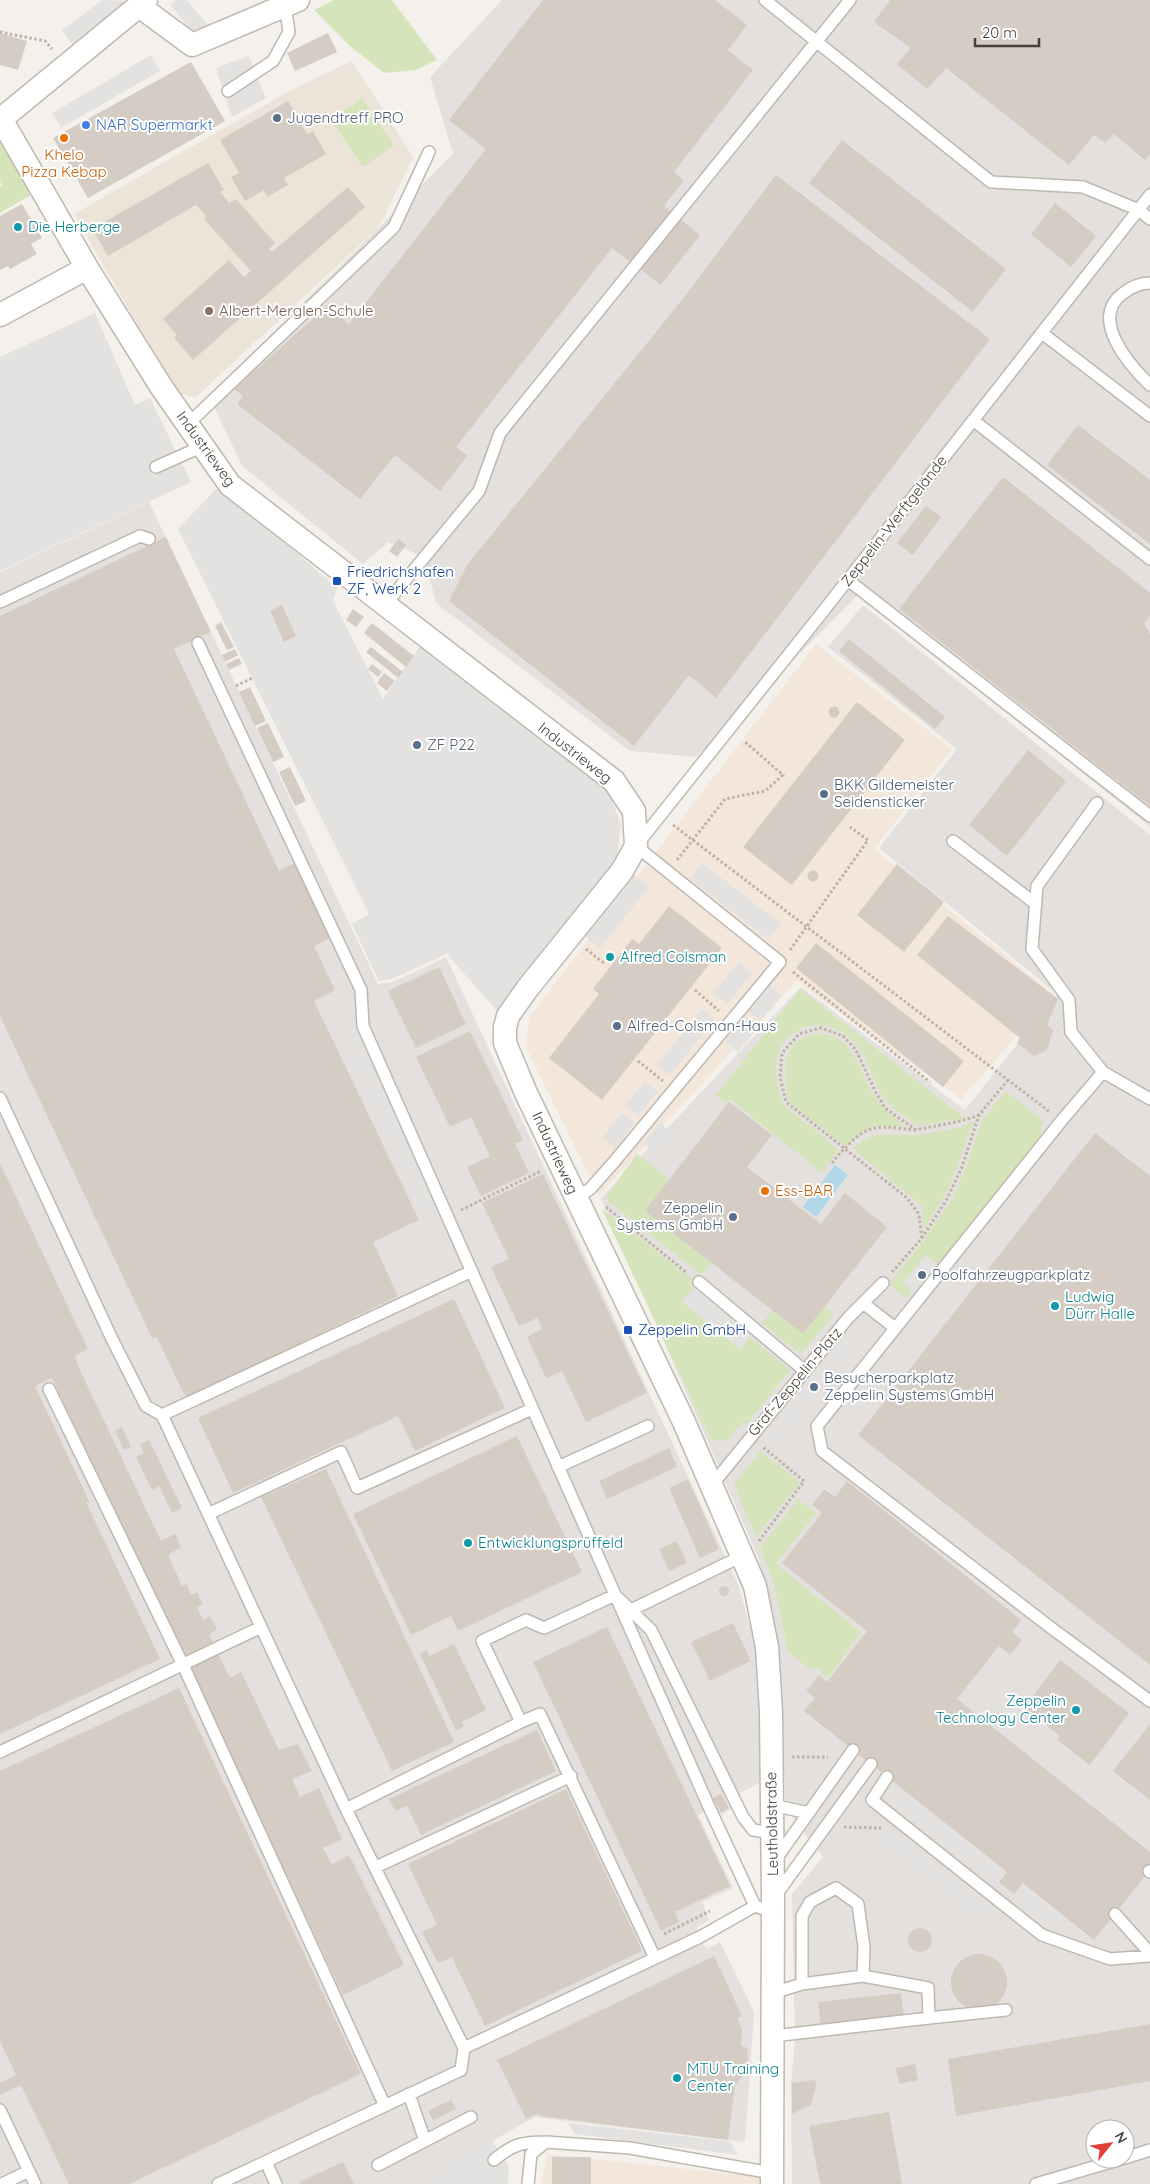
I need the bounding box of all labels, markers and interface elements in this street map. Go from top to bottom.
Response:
scale bar [975,15,1039,47]
text: 20 m [982,23,1017,42]
place label: Jugendtreff PRO [287,108,404,127]
marker: Jugendtreff PRO [271,112,283,124]
place label: NAR Supermarkt [96,115,213,134]
marker: NAR Supermarkt [80,119,92,131]
marker: Khelo Pizza Kebap [58,132,70,144]
place label: Khelo Pizza Kebap [21,145,107,181]
place label: Die Herberge [28,217,120,236]
marker: Die Herberge [12,221,24,233]
place label: Albert-Merglen-Schule [219,301,374,320]
marker: Albert-Merglen-Schule [203,305,215,317]
street label: Industrieweg [173,407,240,490]
street label: Zeppelin-Werftgelände [837,451,951,590]
place label: Friedrichshafen ZF, Werk 2 [347,562,454,598]
marker: Friedrichshafen ZF, Werk 2 [331,575,343,587]
street label: Industrieweg [534,718,616,787]
place label: ZF P22 [427,735,475,754]
marker: ZF P22 [411,739,423,751]
place label: BKK Gildemeister Seidensticker [834,775,954,811]
marker: BKK Gildemeister Seidensticker [818,788,830,800]
place label: Alfred Colsman [620,947,726,966]
marker: Alfred Colsman [604,951,616,963]
place label: Alfred-Colsman-Haus [627,1016,776,1035]
marker: Alfred-Colsman-Haus [611,1020,623,1032]
street label: Industrieweg [528,1108,583,1197]
place label: Ess-BAR [775,1181,833,1200]
marker: Ess-BAR [759,1185,771,1197]
place label: Zeppelin Systems GmbH [617,1198,723,1234]
marker: Zeppelin Systems GmbH [727,1211,739,1223]
place label: Poolfahrzeugparkplatz [932,1265,1090,1284]
marker: Poolfahrzeugparkplatz [916,1269,928,1281]
place label: Ludwig Dürr Halle [1065,1287,1135,1323]
marker: Ludwig Dürr Halle [1049,1300,1061,1312]
place label: Zeppelin GmbH [638,1320,746,1339]
street label: Graf-Zeppelin-Platz [744,1323,846,1440]
marker: Zeppelin GmbH [622,1324,634,1336]
place label: Besucherparkplatz Zeppelin Systems GmbH [824,1368,994,1404]
marker: Besucherparkplatz Zeppelin Systems GmbH [808,1381,820,1393]
place label: Entwicklungsprüffeld [478,1533,623,1552]
marker: Entwicklungsprüffeld [462,1537,474,1549]
place label: Zeppelin Technology Center [936,1691,1066,1727]
marker: Zeppelin Technology Center [1070,1704,1082,1716]
street label: Leutholdstraße [761,1772,782,1876]
place label: MTU Training Center [687,2059,779,2095]
marker: MTU Training Center [671,2072,683,2084]
north arrow [1085,2119,1135,2169]
text: N [1111,2129,1132,2146]

